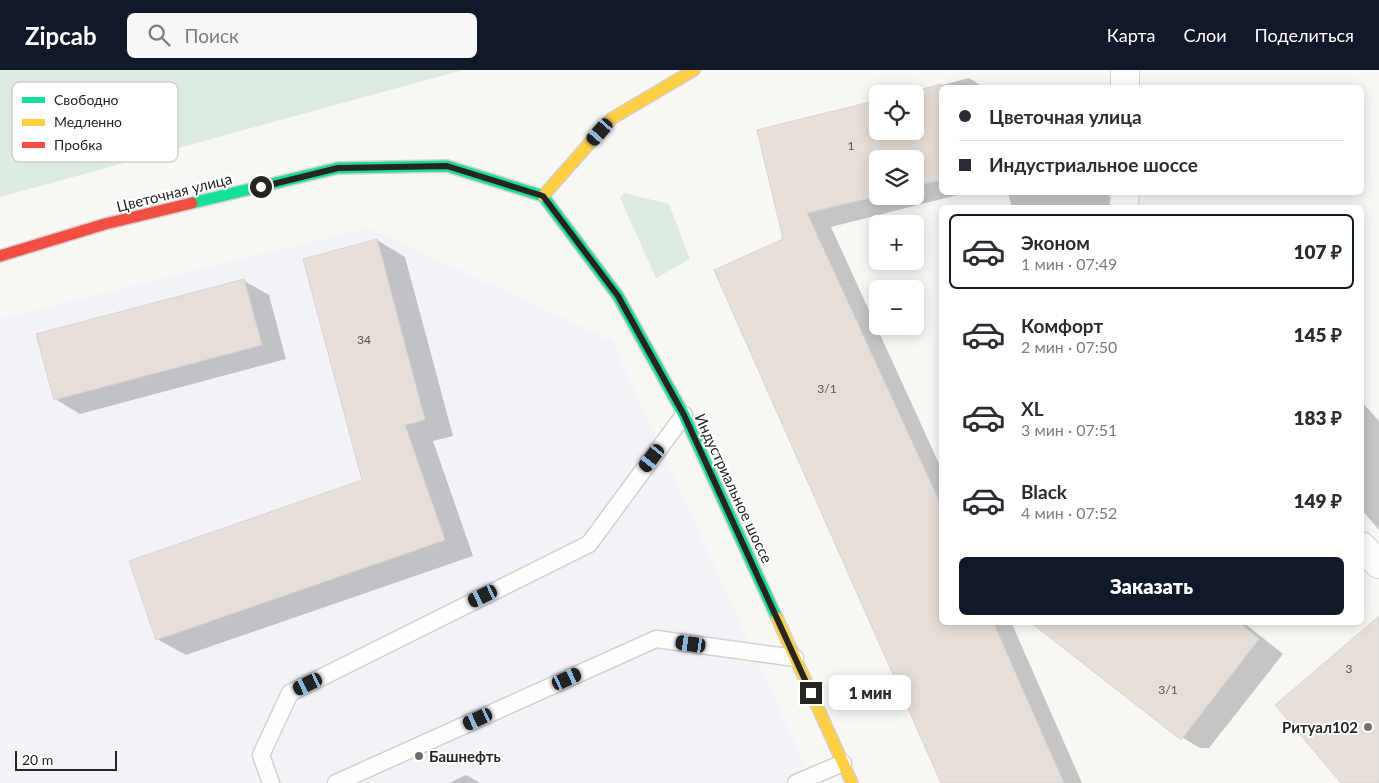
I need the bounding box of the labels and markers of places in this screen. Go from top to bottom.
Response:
place label: Ритуал102 [1282,718,1358,736]
marker: Ритуал102 [1362,721,1374,733]
place label: Башнефть [429,747,501,765]
marker: Башнефть [413,750,425,762]

